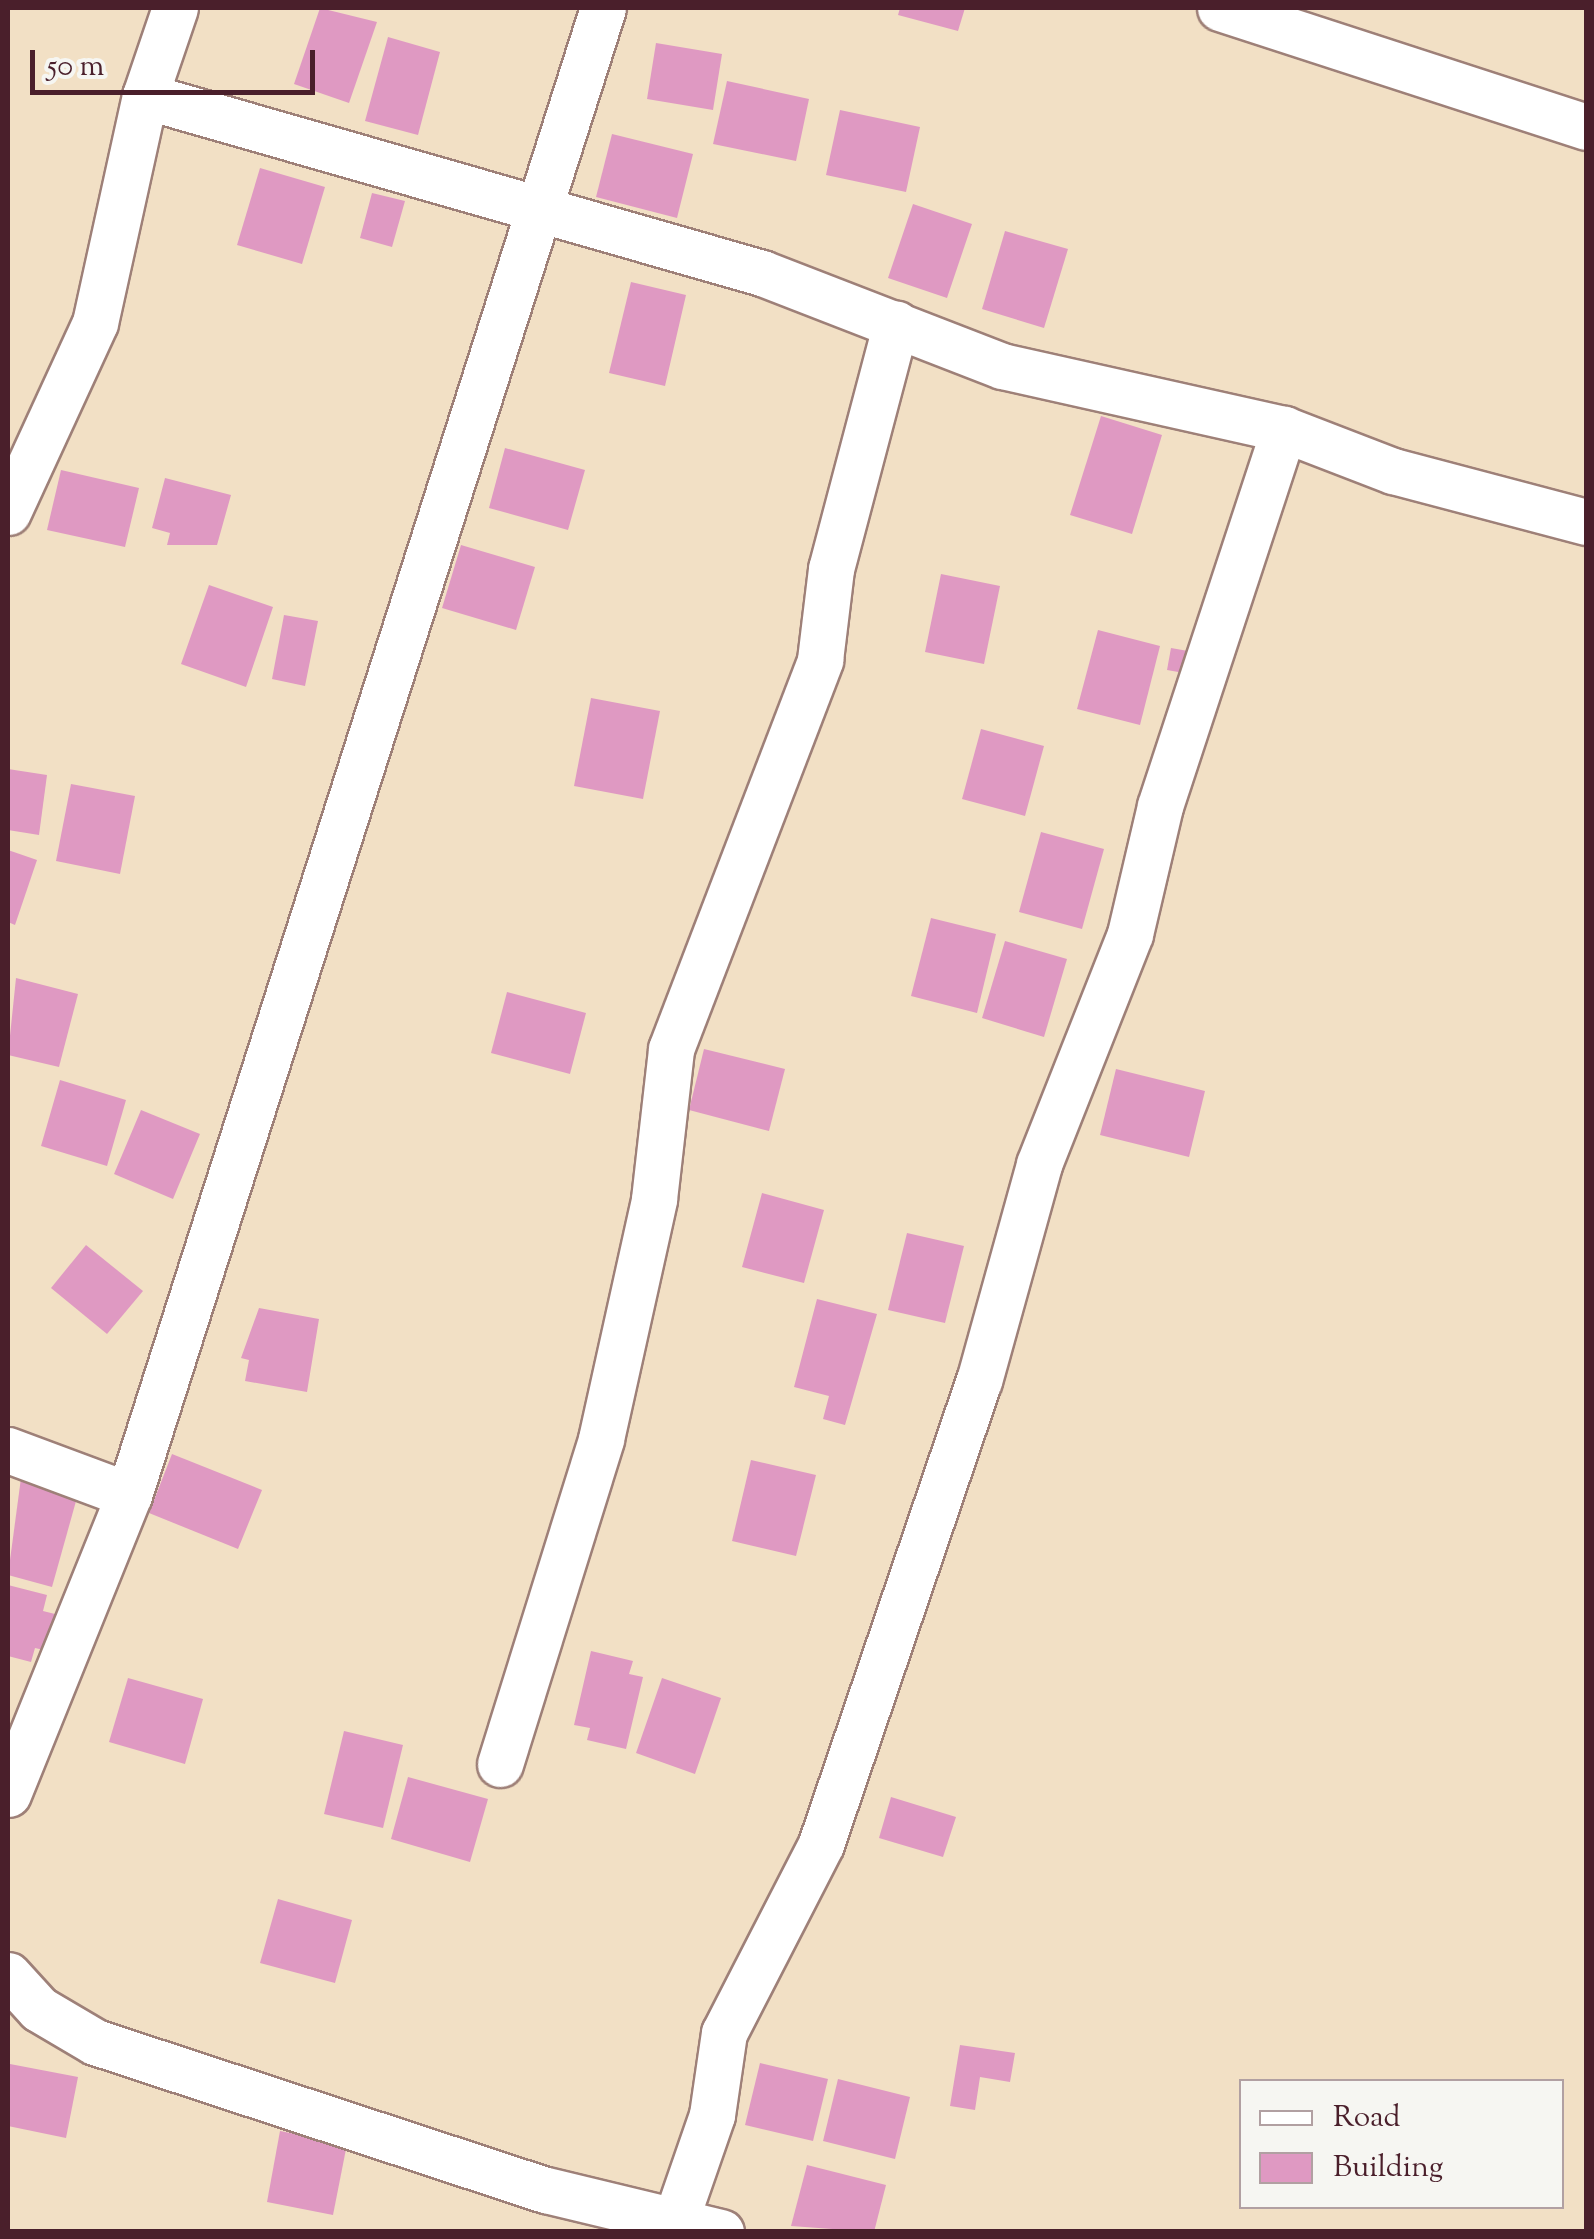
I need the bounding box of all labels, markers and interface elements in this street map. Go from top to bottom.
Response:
scale bar [35,30,320,92]
text: 50 m [47,46,104,89]
legend [1239,2079,1564,2209]
text: Road [1333,2097,1400,2140]
text: Building [1333,2147,1443,2190]

